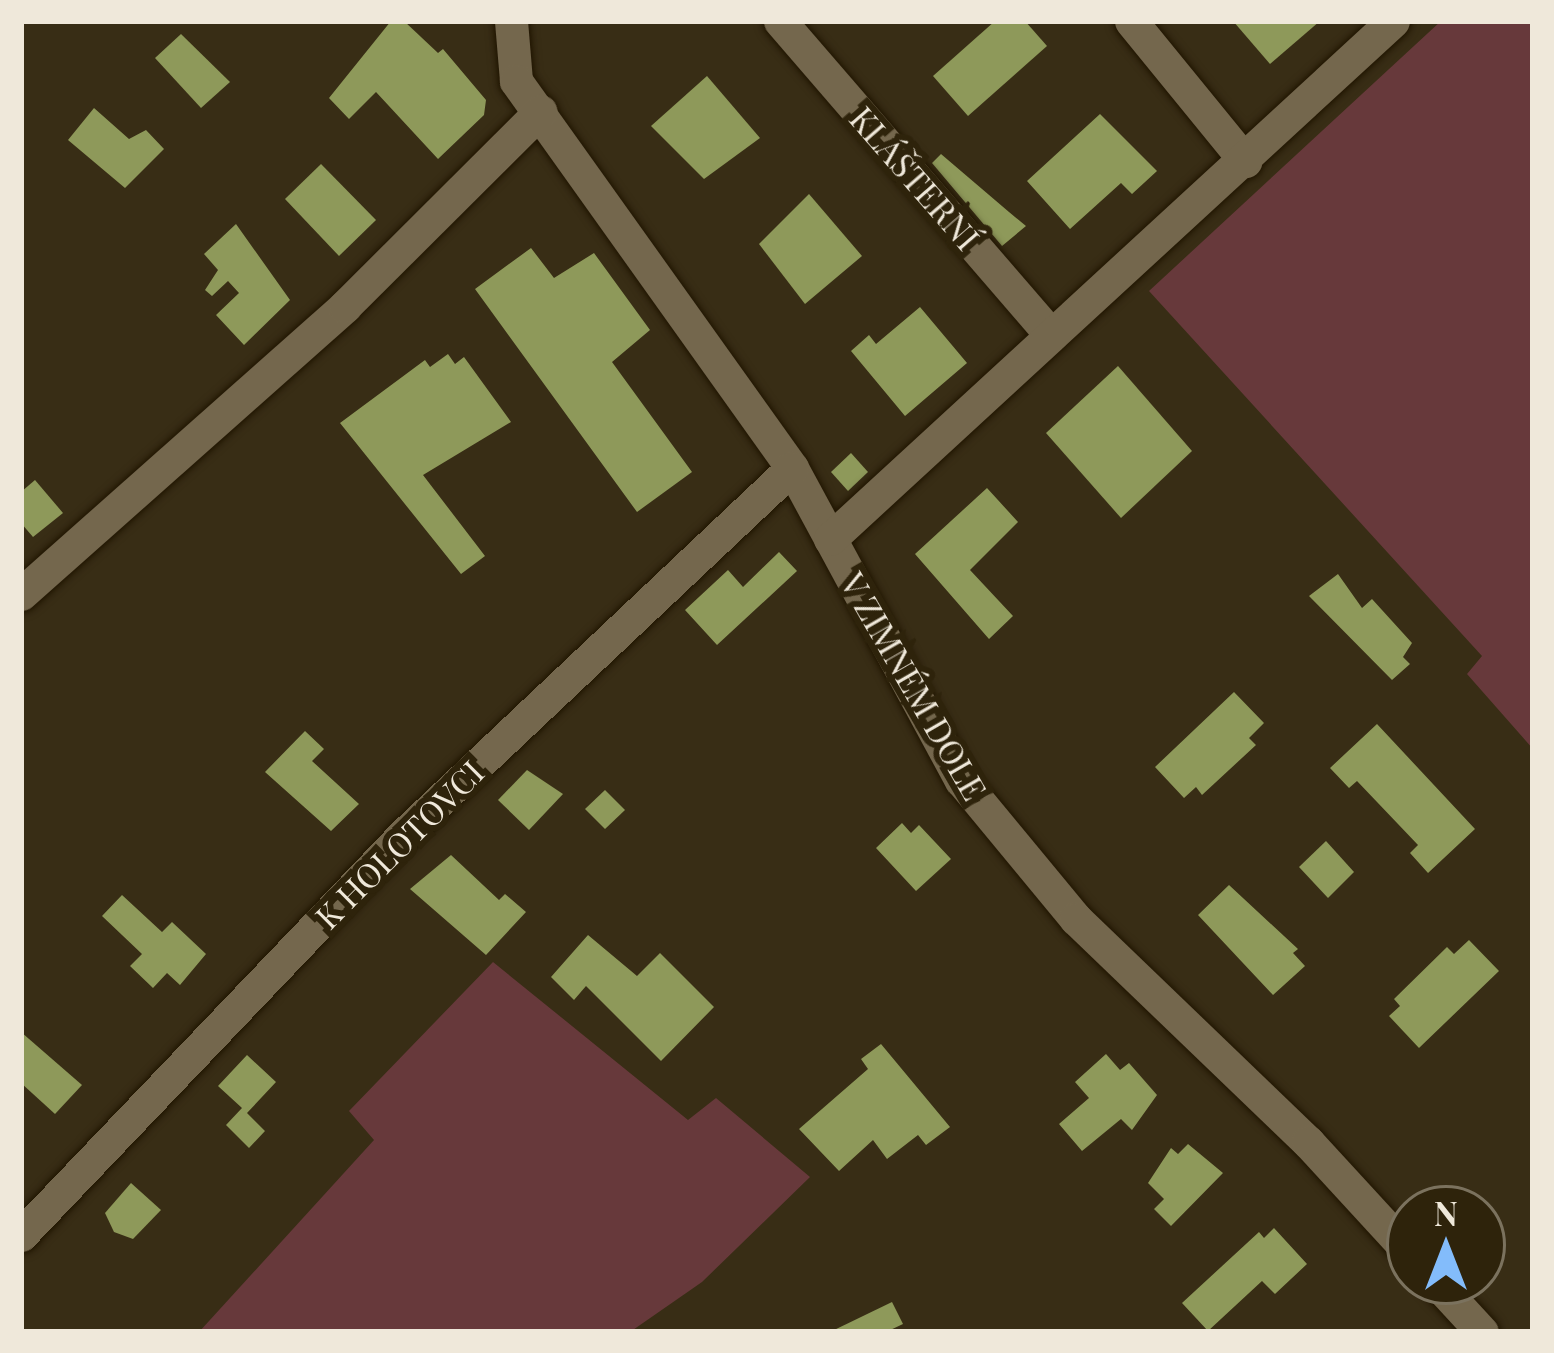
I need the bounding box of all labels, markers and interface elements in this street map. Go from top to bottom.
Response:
street label: KLÁŠTERNÍ [842,99,988,257]
street label: V ZIMNÉM DOLE [833,565,995,807]
street label: K HOLOTOVCI [307,752,491,936]
north arrow [1386,1185,1506,1305]
text: N [1434,1190,1458,1234]

